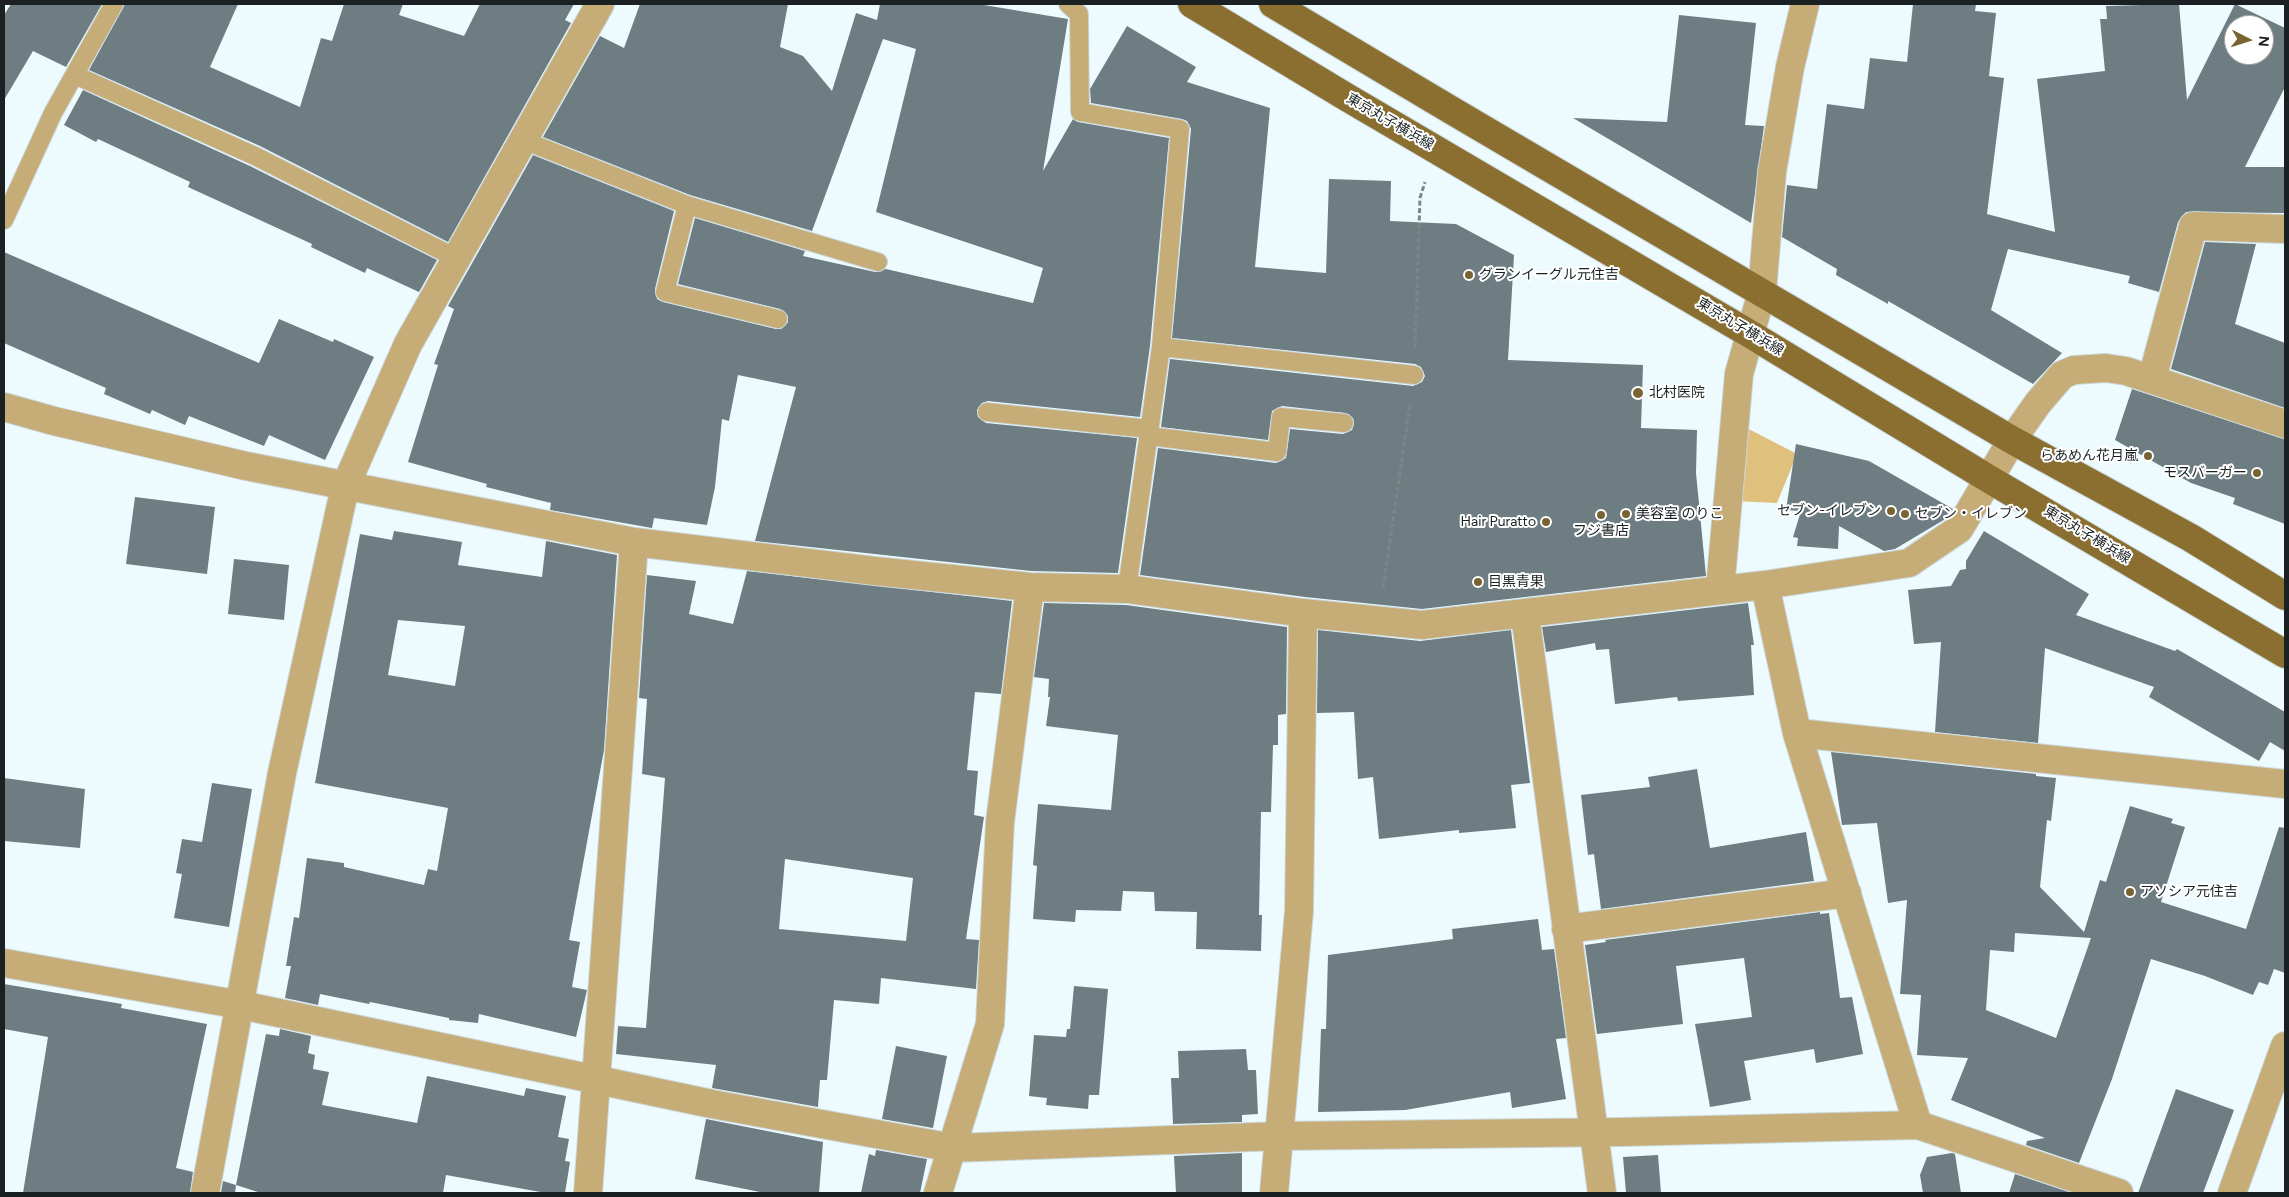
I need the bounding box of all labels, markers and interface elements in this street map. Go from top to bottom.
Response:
north arrow [2224,15,2274,65]
text: N [2255,35,2272,47]
street label: 東京丸子横浜線 [1343,90,1437,154]
place label: グランイーグル元住吉 [1479,267,1619,283]
marker: グランイーグル元住吉 [1463,269,1475,281]
street label: 東京丸子横浜線 [1694,295,1786,359]
place label: 北村医院 [1649,385,1705,401]
marker: 北村医院 [1631,386,1645,400]
place label: らあめん花月嵐 [2040,448,2138,464]
marker: らあめん花月嵐 [2142,450,2154,462]
place label: モスバーガー [2163,465,2247,481]
marker: モスバーガー [2251,467,2263,479]
place label: セブン-イレブン [1777,503,1881,519]
street label: 東京丸子横浜線 [2041,503,2133,567]
marker: セブン-イレブン [1885,505,1897,517]
place label: 美容室 のりこ [1636,506,1723,522]
place label: セブン・イレブン [1915,506,2027,522]
marker: 美容室 のりこ [1620,508,1632,520]
marker: セブン・イレブン [1899,508,1911,520]
marker: フジ書店 [1595,509,1607,521]
place label: Hair Puratto [1461,514,1536,530]
marker: Hair Puratto [1540,516,1552,528]
place label: フジ書店 [1573,523,1629,539]
place label: 目黒青果 [1488,574,1544,590]
marker: 目黒青果 [1472,576,1484,588]
place label: アソシア元住吉 [2140,884,2238,900]
marker: アソシア元住吉 [2124,886,2136,898]

